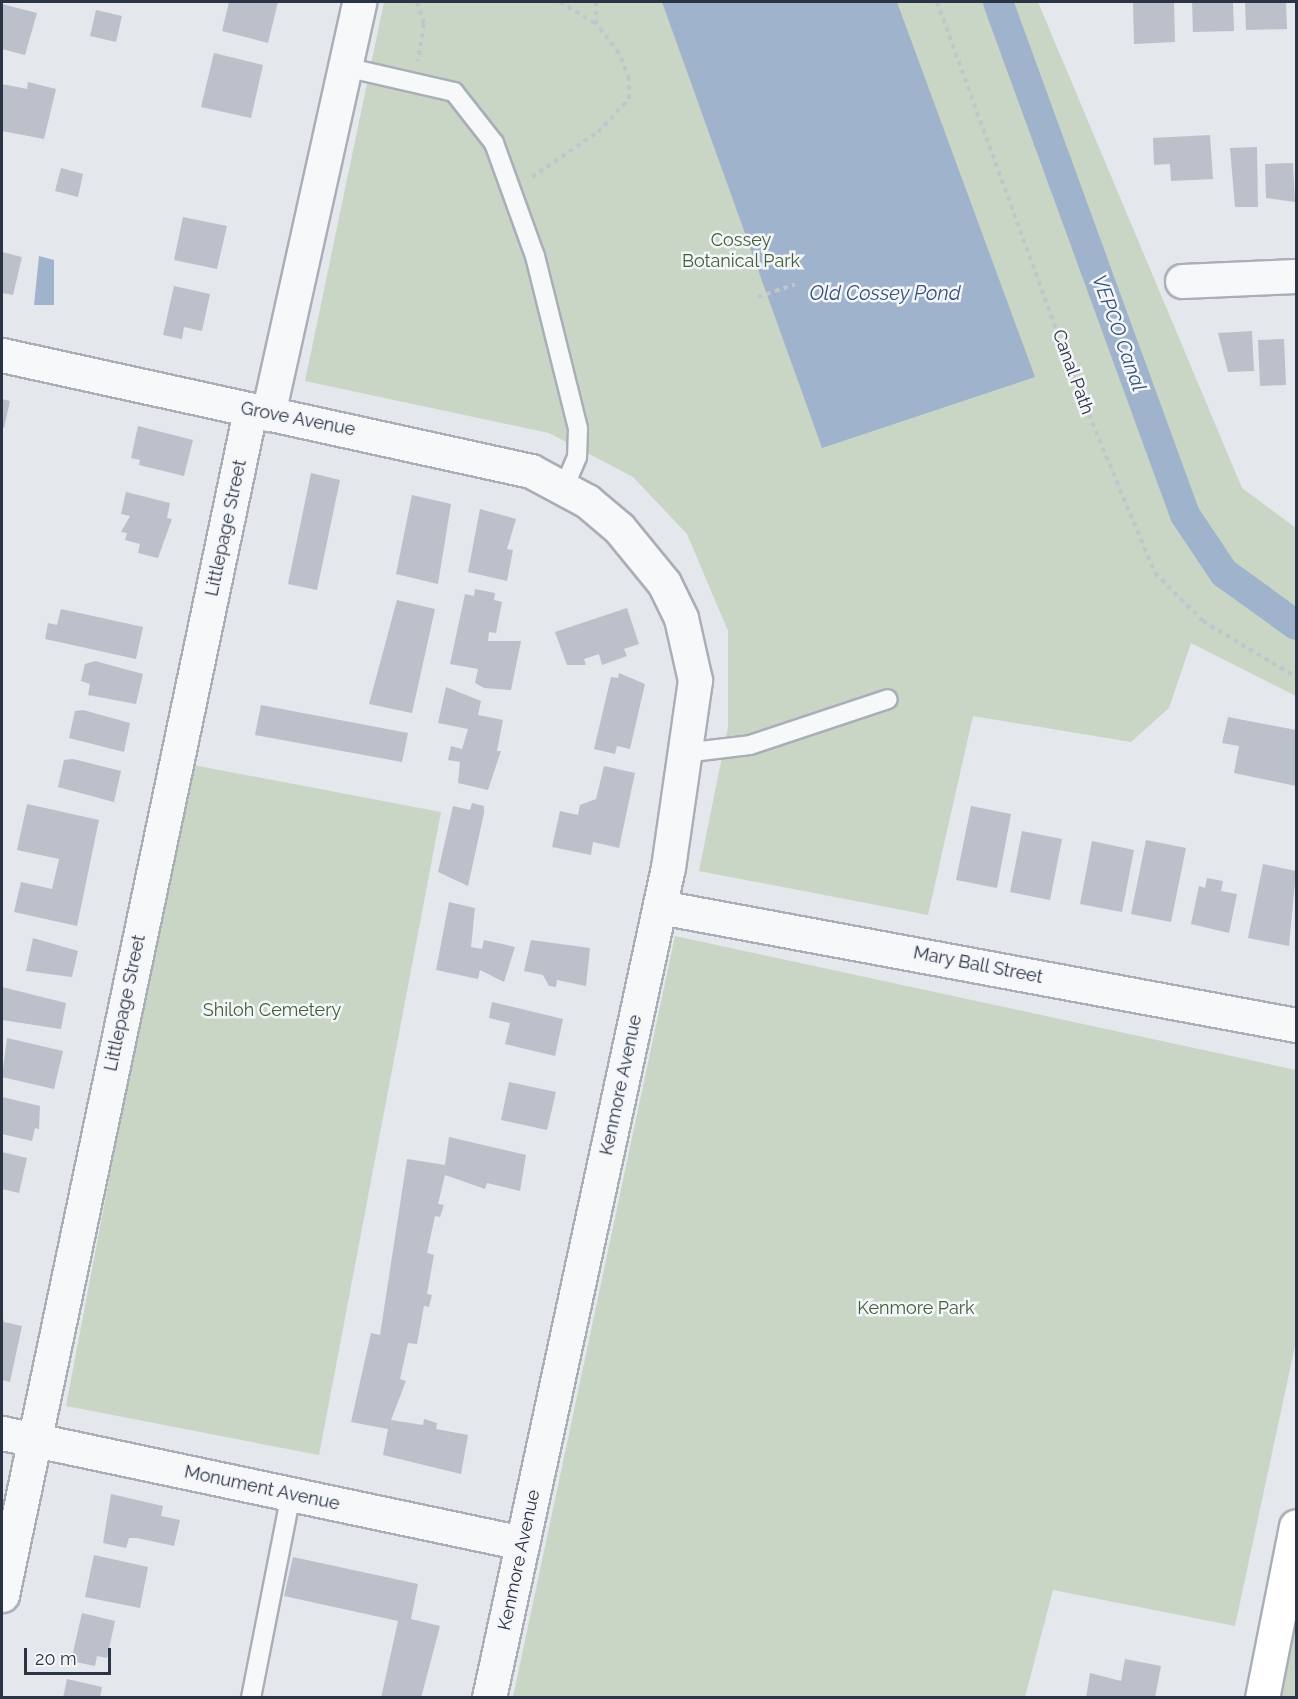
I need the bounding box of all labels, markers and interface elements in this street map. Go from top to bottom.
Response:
park label: Cossey Botanical Park [682,230,800,272]
water label: VEPCO Canal [1087,271,1151,395]
water label: Old Cossey Pond [809,281,961,305]
street label: Canal Path [1048,326,1098,418]
street label: Grove Avenue [239,397,357,441]
street label: Littlepage Street [201,458,251,598]
street label: Littlepage Street [100,933,150,1073]
street label: Mary Ball Street [911,942,1045,988]
park label: Shiloh Cemetery [203,999,341,1021]
street label: Kenmore Avenue [596,1012,646,1158]
park label: Kenmore Park [857,1297,975,1319]
street label: Monument Avenue [182,1461,342,1515]
street label: Kenmore Avenue [494,1487,544,1633]
scale bar [27,1636,114,1674]
text: 20 m [35,1648,77,1669]

